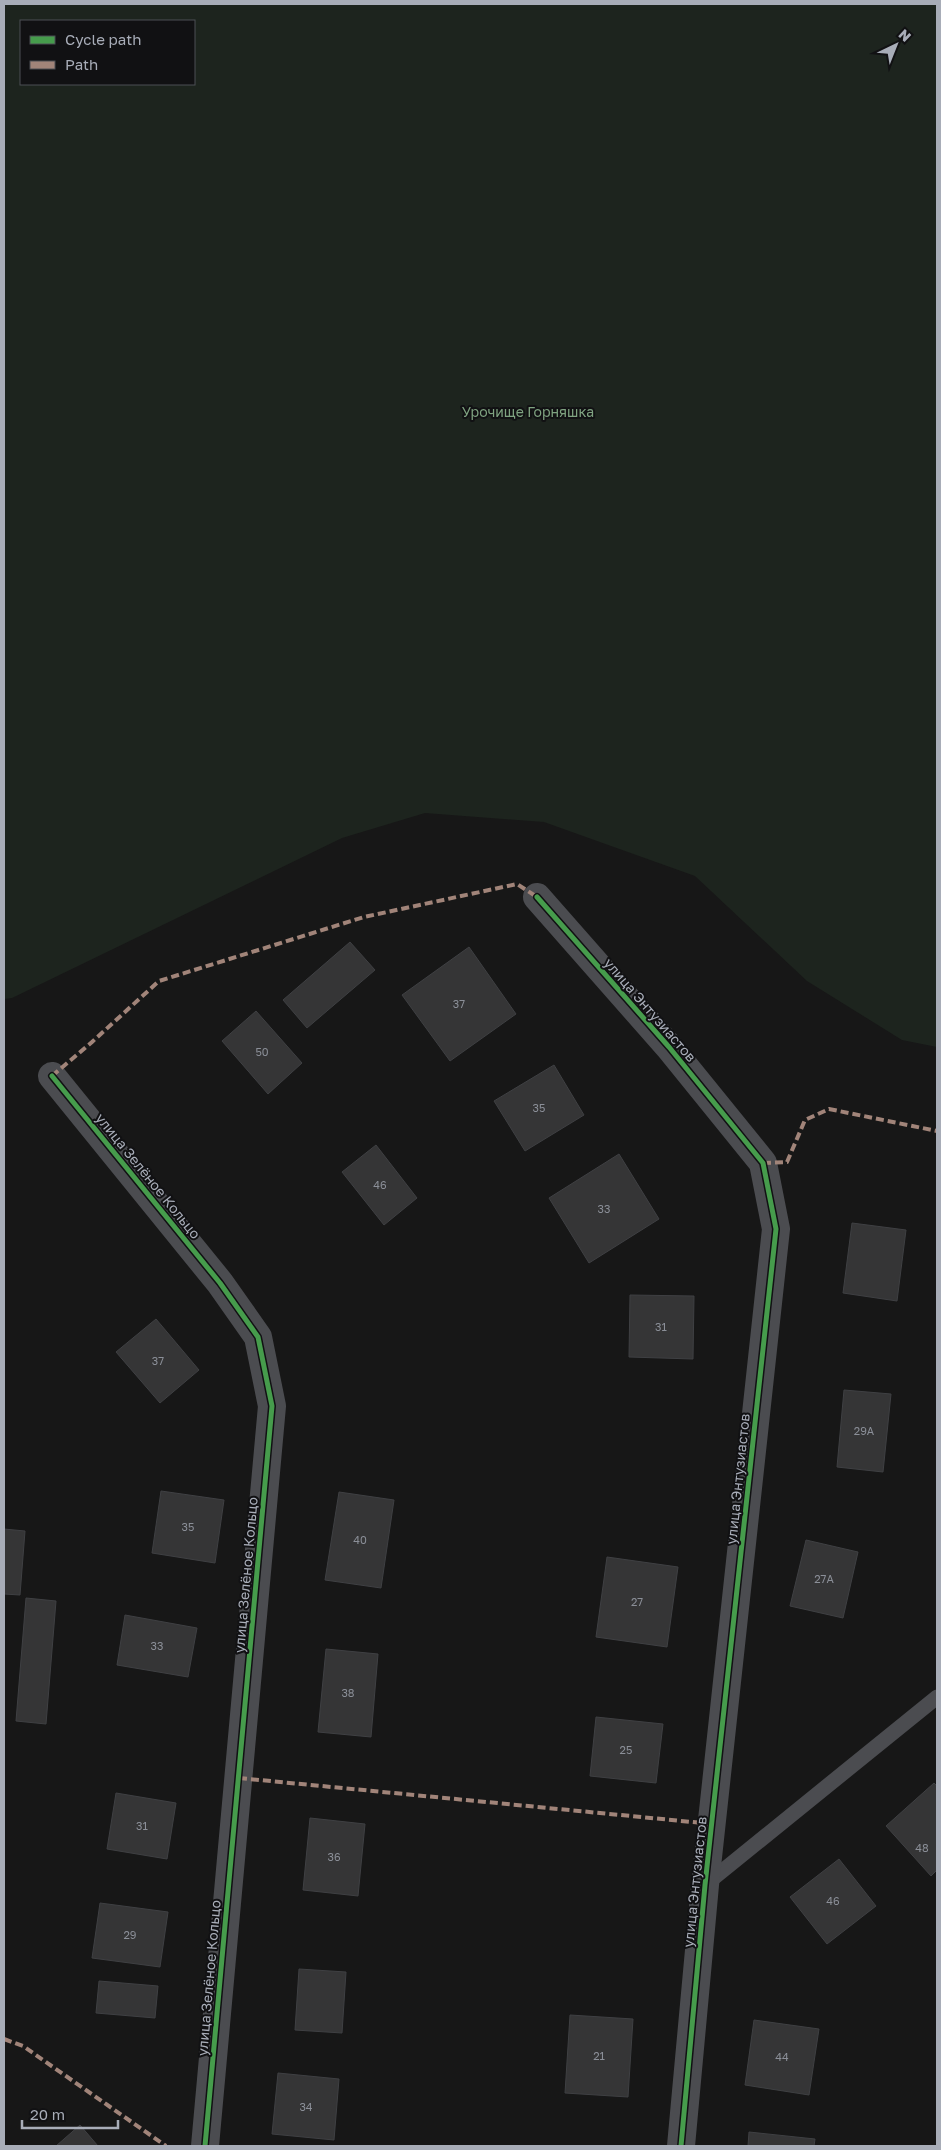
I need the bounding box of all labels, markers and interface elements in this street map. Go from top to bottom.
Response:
legend [20,20,195,85]
north arrow [871,20,921,70]
text: N [896,25,915,45]
text: Cycle path [65,30,141,48]
text: Path [65,55,98,73]
park label: Урочище Горняшка [462,403,594,420]
street label: улица Энтузиастов [601,954,700,1065]
house number: 37 [453,997,465,1010]
house number: 50 [255,1045,269,1058]
house number: 35 [533,1101,545,1114]
street label: улица Зелёное Кольцо [92,1109,204,1242]
house number: 46 [373,1178,387,1191]
house number: 33 [598,1202,610,1215]
house number: 31 [655,1320,667,1333]
house number: 37 [152,1354,164,1367]
street label: улица Энтузиастов [722,1412,753,1545]
house number: 29А [854,1424,875,1437]
street label: улица Зелёное Кольцо [230,1496,261,1654]
house number: 35 [182,1520,194,1533]
house number: 40 [353,1533,367,1546]
house number: 27А [814,1572,834,1585]
house number: 27 [631,1595,643,1608]
house number: 33 [151,1639,163,1652]
house number: 38 [341,1686,355,1699]
house number: 25 [620,1743,632,1756]
street label: улица Энтузиастов [679,1815,710,1948]
house number: 31 [136,1819,148,1832]
house number: 48 [915,1841,929,1854]
house number: 36 [327,1850,341,1863]
house number: 46 [826,1894,840,1907]
street label: улица Зелёное Кольцо [193,1899,224,2057]
house number: 29 [123,1928,137,1941]
house number: 21 [593,2049,605,2062]
house number: 44 [775,2050,789,2063]
scale bar [22,2098,119,2130]
house number: 34 [299,2100,313,2113]
text: 20 m [30,2105,65,2123]

